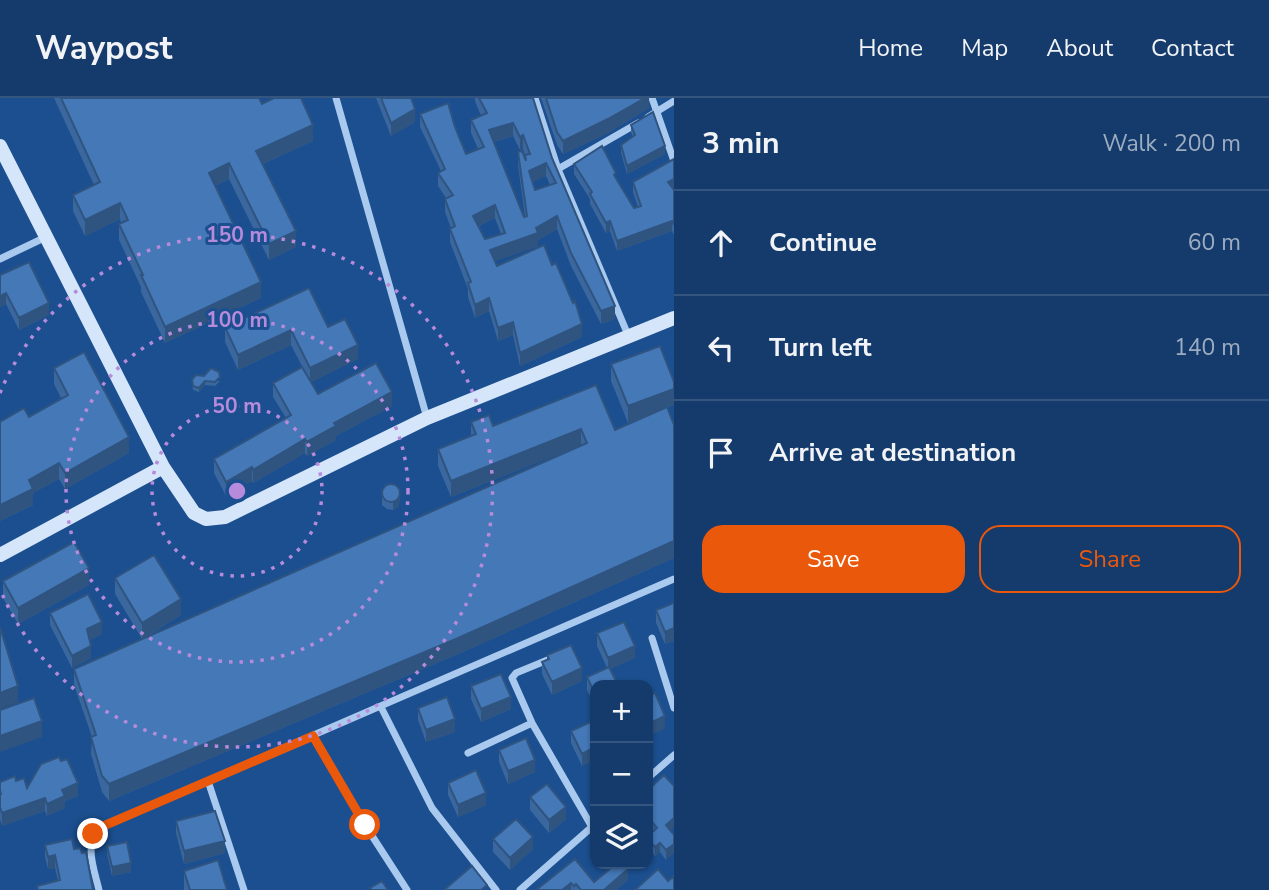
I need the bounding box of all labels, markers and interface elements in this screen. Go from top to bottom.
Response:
text: Waypost [35,26,172,71]
text: Home [858,32,923,64]
text: Map [961,32,1008,64]
text: About [1046,32,1113,64]
text: Contact [1151,32,1234,64]
text: 3 min [702,123,780,164]
text: Walk · 200 m [1102,128,1241,159]
text: 150 m [206,221,268,249]
icon: ahead [702,224,740,262]
text: Continue [769,225,877,260]
text: 60 m [1188,227,1241,258]
text: 100 m [206,306,268,334]
icon: left [702,329,740,367]
text: Turn left [769,330,872,365]
text: 140 m [1174,332,1241,363]
text: 50 m [212,392,262,420]
icon: arrive [702,434,740,472]
text: Arrive at destination [769,435,1016,470]
centre of rings [225,479,249,503]
button: Save [702,525,965,593]
button: Share [979,525,1241,593]
map controls [590,680,653,869]
button: + [590,680,653,743]
button: − [590,743,653,806]
button: layers [590,806,653,869]
route start [349,809,380,840]
route end [77,818,108,849]

